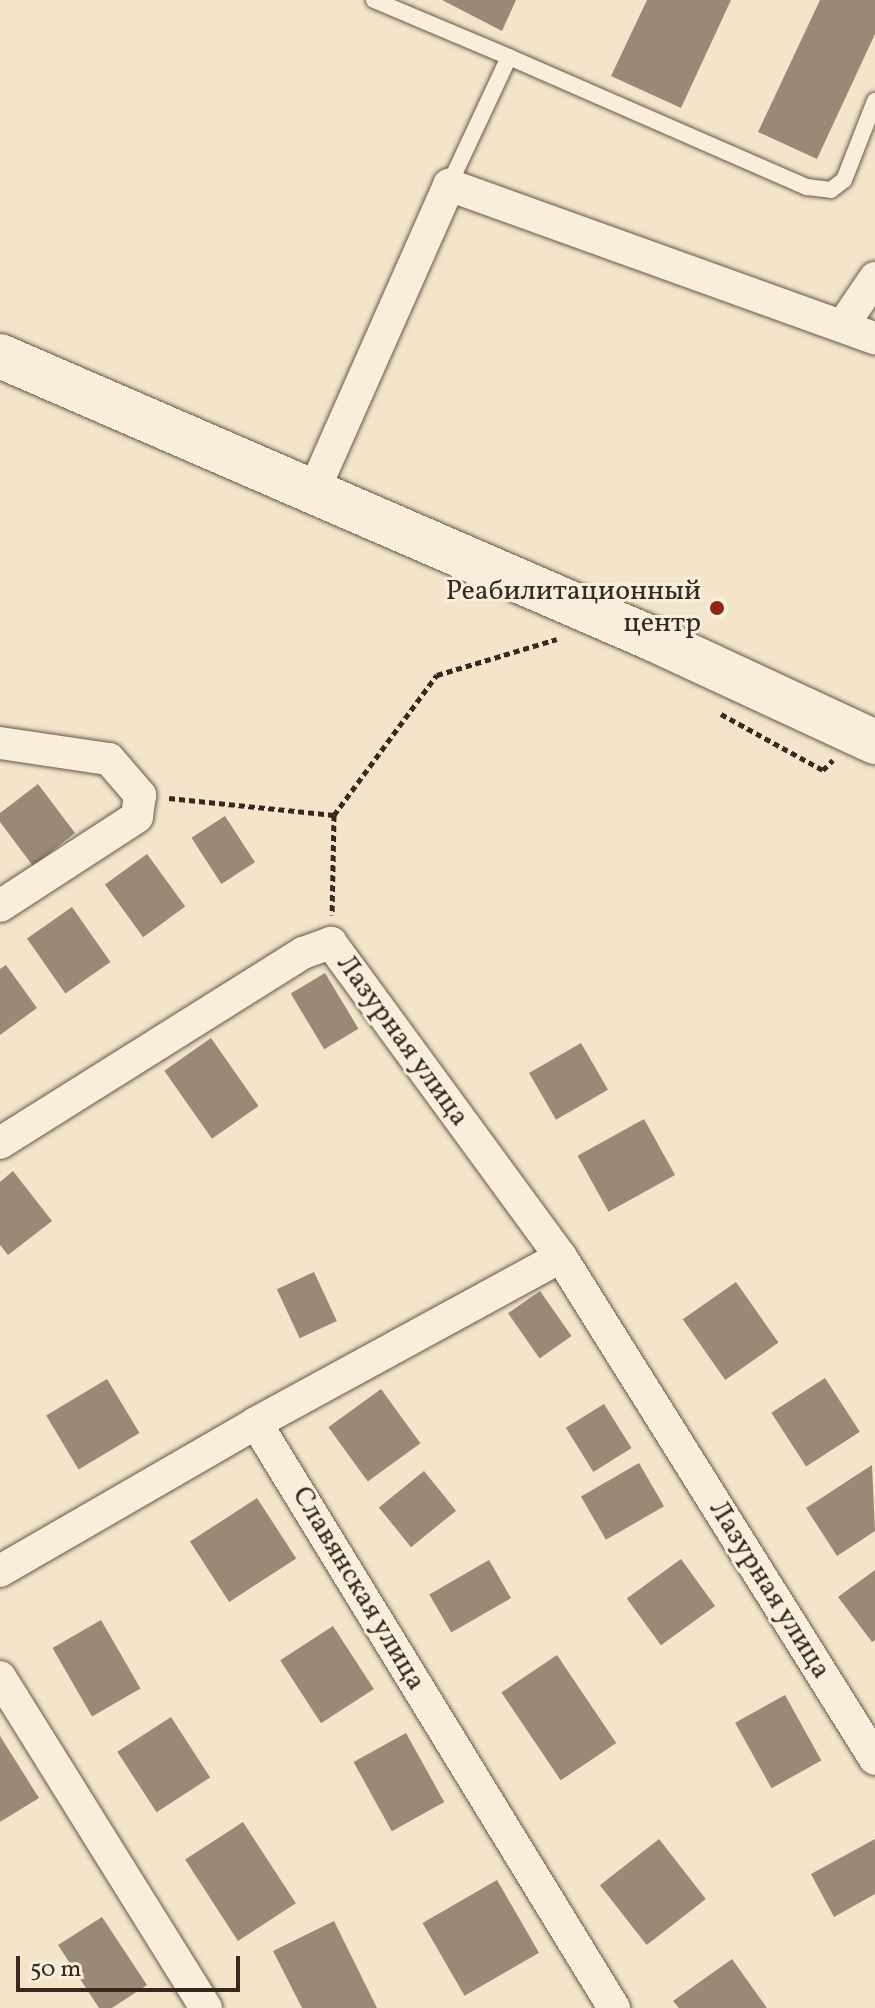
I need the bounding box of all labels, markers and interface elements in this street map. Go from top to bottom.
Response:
place label: Реабилитационный центр [446,575,701,641]
marker: Реабилитационный центр [708,599,726,617]
street label: Лазурная улица [328,948,476,1134]
street label: Славянская улица [284,1481,432,1697]
street label: Лазурная улица [700,1494,838,1686]
scale bar [20,1940,244,1990]
text: 50 m [30,1953,82,1987]

